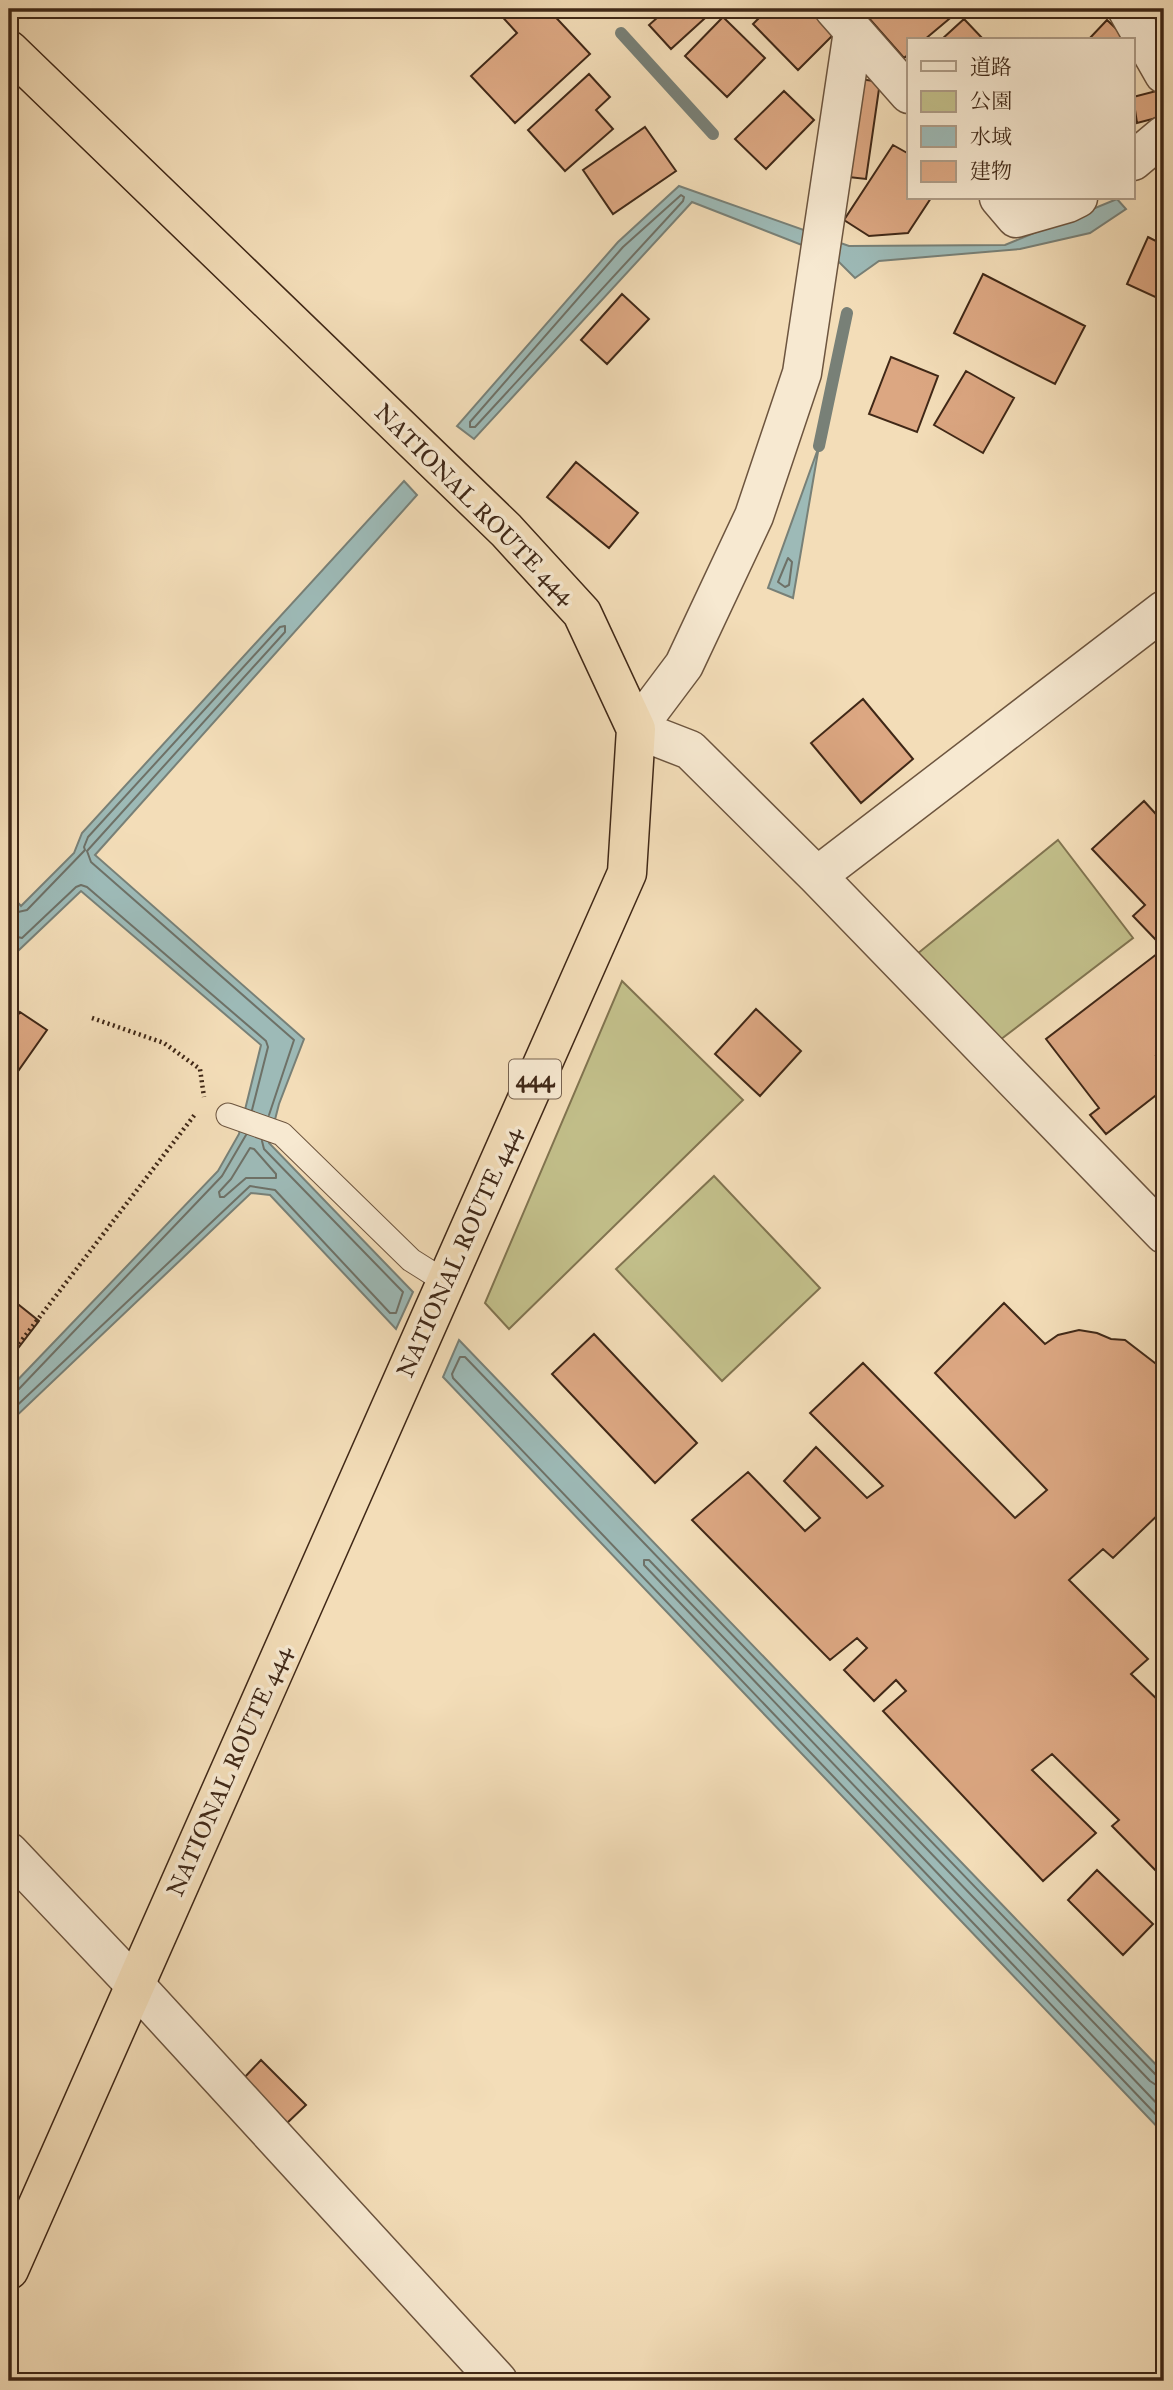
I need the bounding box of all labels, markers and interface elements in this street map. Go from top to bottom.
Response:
legend [907,38,1134,200]
text: 道路 [970,54,1012,80]
text: 公園 [970,88,1012,114]
text: 水域 [970,124,1012,150]
text: 建物 [970,158,1012,184]
street label: NATIONAL ROUTE 444 [368,397,582,611]
road number: 444 [509,1060,561,1098]
street label: NATIONAL ROUTE 444 [390,1121,528,1382]
street label: NATIONAL ROUTE 444 [160,1640,298,1901]

